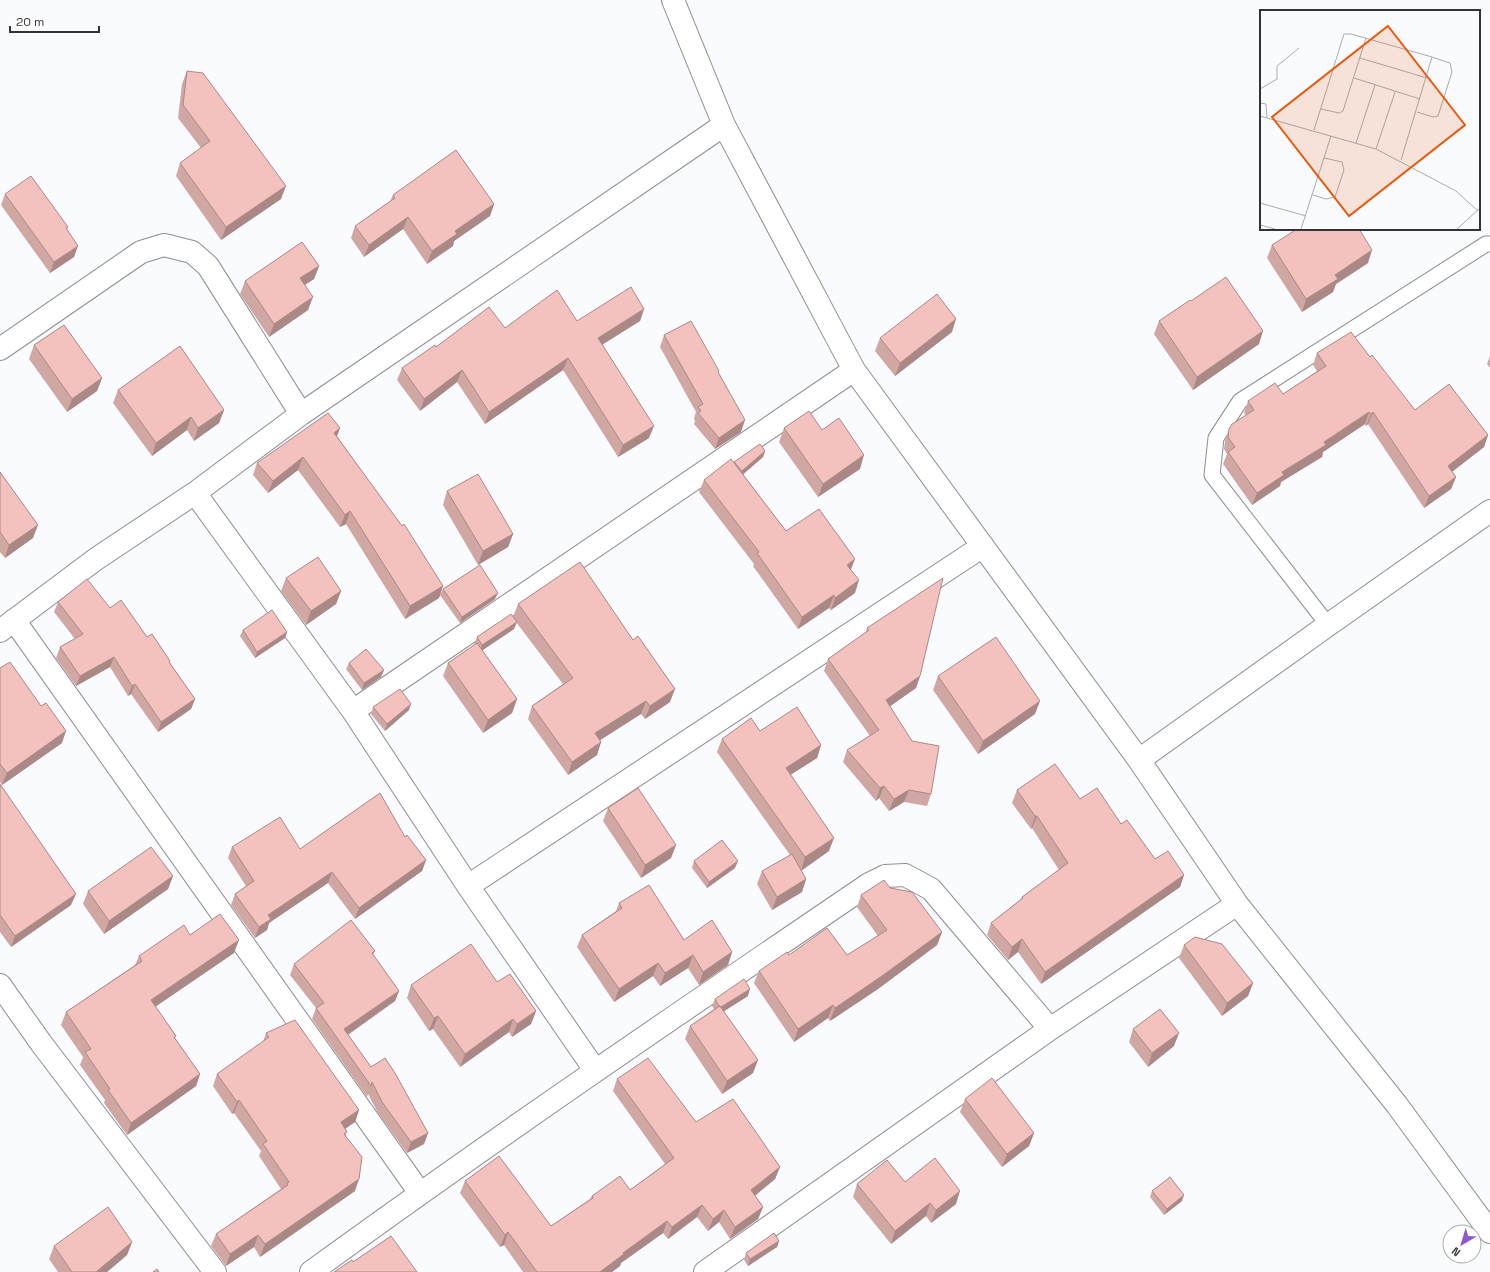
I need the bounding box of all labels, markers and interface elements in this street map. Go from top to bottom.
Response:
scale bar [10,8,99,34]
inset map [1260,10,1480,230]
text: 20 m [16,14,44,30]
north arrow [1442,1224,1482,1264]
text: N [1449,1244,1463,1260]

